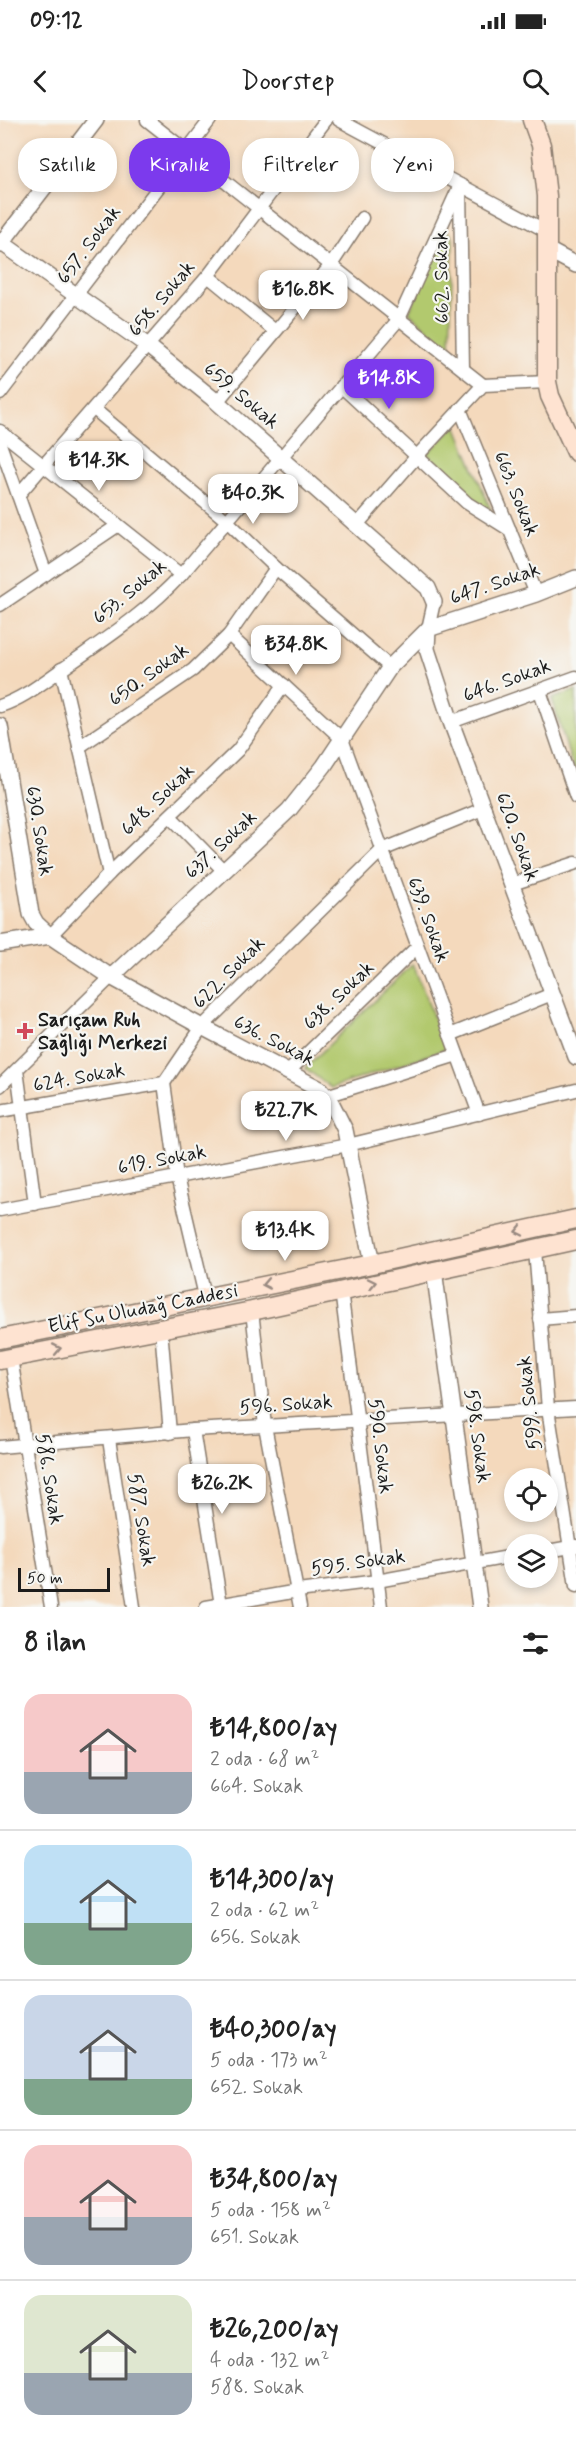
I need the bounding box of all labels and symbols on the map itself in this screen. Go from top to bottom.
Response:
street label: 657. Sokak [50,200,128,290]
street label: 662. Sokak [428,230,456,324]
street label: 658. Sokak [122,255,202,343]
pin: ₺16.8K [254,270,352,321]
street label: 659. Sokak [197,356,285,436]
pin: ₺14.8K [340,359,438,410]
pin: ₺14.3K [50,441,148,492]
street label: 663. Sokak [487,447,545,541]
pin: ₺40.3K [204,474,302,525]
street label: 653. Sokak [87,553,173,631]
street label: 647. Sokak [446,556,544,612]
pin: ₺34.8K [247,625,345,676]
street label: 650. Sokak [103,637,195,713]
street label: 646. Sokak [459,653,555,709]
street label: 648. Sokak [115,758,201,842]
street label: 630. Sokak [19,784,59,878]
street label: 620. Sokak [488,789,546,885]
street label: 637. Sokak [179,804,263,886]
street label: 639. Sokak [400,873,456,967]
street label: 622. Sokak [187,931,271,1015]
street label: 638. Sokak [297,955,381,1037]
place label: Sarıçam Ruh Sağlığı Merkezi [38,1007,168,1057]
street label: 636. Sokak [229,1009,320,1073]
marker: Sarıçam Ruh Sağlığı Merkezi [16,1022,34,1040]
street label: 624. Sokak [31,1057,127,1099]
pin: ₺22.7K [237,1091,335,1142]
street label: 619. Sokak [115,1138,209,1182]
pin: ₺13.4K [236,1211,334,1262]
one-way arrow [514,1224,524,1237]
street label: Elif Su Uludağ Caddesi [46,1277,240,1341]
one-way arrow [262,1277,272,1290]
one-way arrow [366,1278,376,1291]
one-way arrow [52,1343,62,1356]
street label: 599. Sokak [511,1354,549,1452]
street label: 598. Sokak [457,1387,497,1485]
street label: 596. Sokak [238,1388,334,1422]
street label: 590. Sokak [361,1397,399,1495]
street label: 586. Sokak [28,1431,70,1527]
pin: ₺26.2K [173,1464,271,1515]
street label: 587. Sokak [120,1471,162,1569]
street label: 595. Sokak [309,1543,407,1583]
scale bar [18,1565,110,1592]

